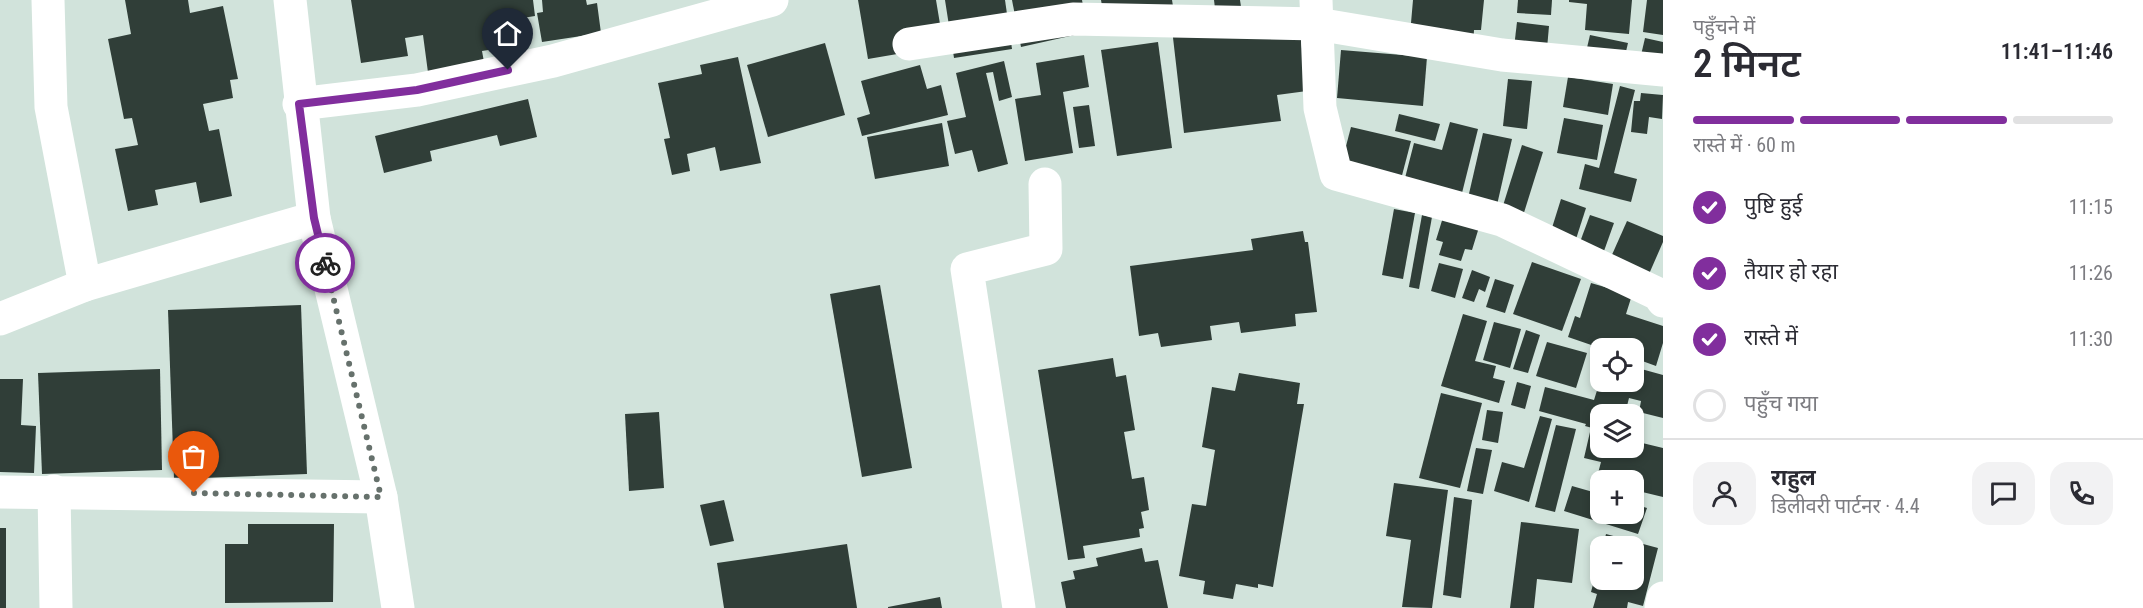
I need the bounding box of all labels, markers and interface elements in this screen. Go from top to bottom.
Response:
pin [482,8,533,70]
text: पहुँचने में [1693,15,1755,39]
icon: home [491,17,524,50]
text: 11:41–11:46 [2001,39,2113,64]
text: 2 मिनट [1693,41,1801,87]
text: रास्ते में · 60 m [1693,133,1796,157]
icon: check [1693,191,1726,224]
text: पुष्टि हुई [1744,193,1803,218]
text: 11:15 [2069,195,2113,219]
courier [295,233,355,293]
icon: bike [309,247,342,280]
icon: check [1693,257,1726,290]
text: तैयार हो रहा [1744,259,1838,284]
text: 11:26 [2069,261,2113,285]
icon: check [1693,323,1726,356]
text: रास्ते में [1744,325,1798,350]
text: 11:30 [2069,327,2113,351]
map controls [1590,338,1644,590]
button: locate [1590,338,1644,392]
text: पहुँच गया [1744,391,1818,416]
button: layers [1590,404,1644,458]
pin [168,431,219,493]
icon: bag [177,440,210,473]
button: person [1693,462,1756,525]
button: chat [1972,462,2035,525]
button: phone [2050,462,2113,525]
text: राहुल [1771,465,1816,490]
button: + [1590,470,1644,524]
text: डिलीवरी पार्टनर · 4.4 [1771,494,1920,518]
button: − [1590,536,1644,590]

